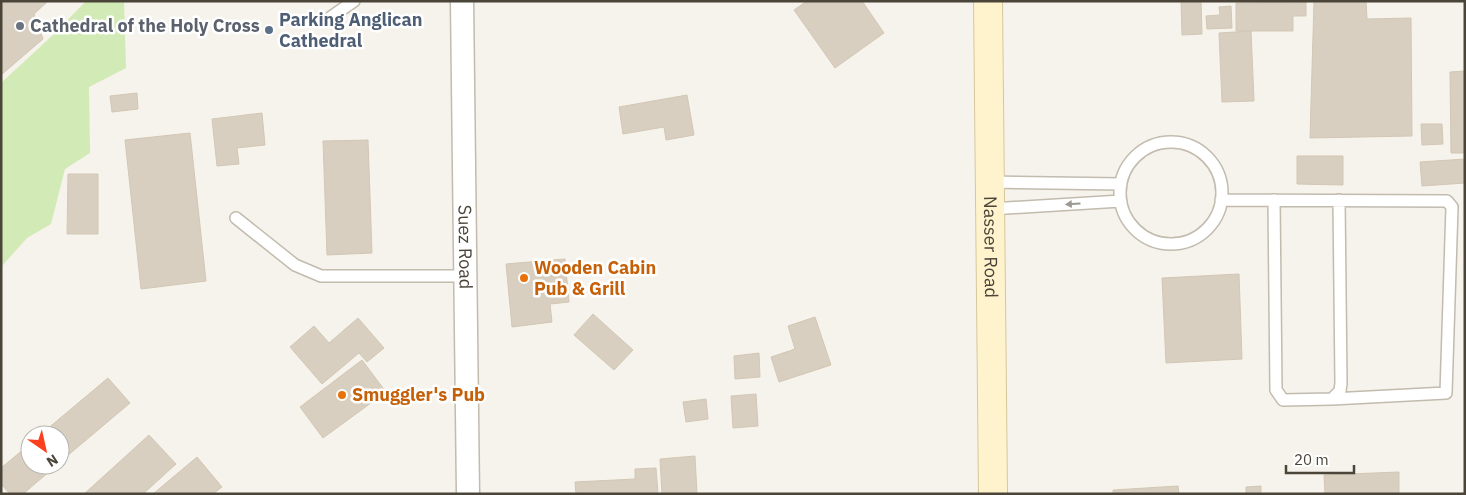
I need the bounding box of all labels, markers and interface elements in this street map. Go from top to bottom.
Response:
place label: Parking Anglican Cathedral [279,8,422,52]
place label: Cathedral of the Holy Cross [30,14,260,37]
marker: Cathedral of the Holy Cross [14,20,26,32]
marker: Parking Anglican Cathedral [263,24,275,36]
street label: Nasser Road [979,196,1003,298]
one-way arrow [1064,200,1080,208]
street label: Suez Road [453,205,478,289]
place label: Wooden Cabin Pub & Grill [534,256,656,300]
marker: Wooden Cabin Pub & Grill [518,272,530,284]
place label: Smuggler's Pub [352,383,485,406]
marker: Smuggler's Pub [336,389,348,401]
north arrow [20,425,70,475]
scale bar [1286,442,1354,474]
text: N [43,450,62,471]
text: 20 m [1294,450,1329,469]

